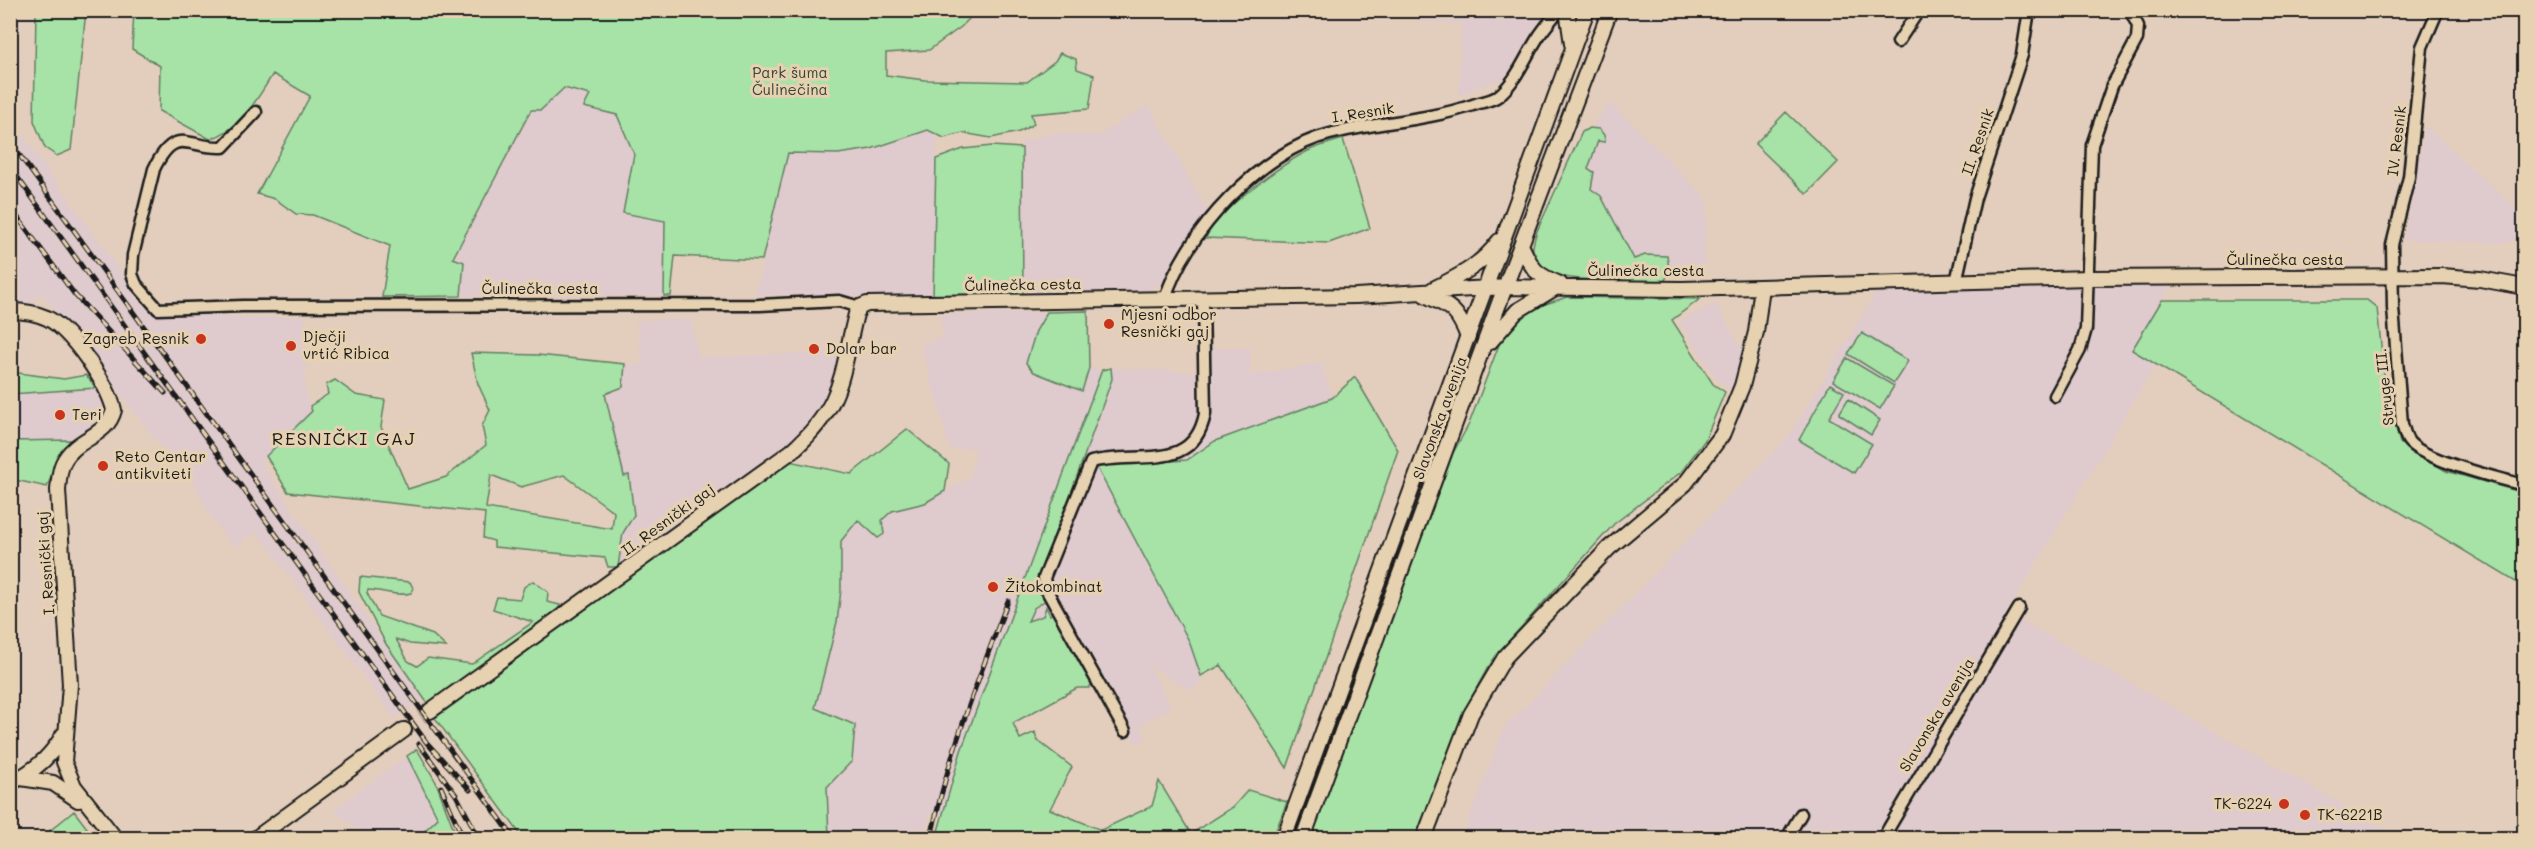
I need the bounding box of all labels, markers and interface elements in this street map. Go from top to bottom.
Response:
park label: Park šuma Čulinečina [752,62,828,99]
street label: I. Resnik [1330,97,1395,127]
street label: IV. Resnik [2382,104,2410,177]
street label: II. Resnik [1956,106,1998,178]
street label: Čulinečka cesta [2226,249,2344,269]
street label: Čulinečka cesta [1587,260,1705,280]
street label: Čulinečka cesta [964,273,1082,295]
street label: Čulinečka cesta [481,278,599,298]
place label: Mjesni odbor Resnički gaj [1121,304,1217,341]
marker: Mjesni odbor Resnički gaj [1102,317,1116,331]
place label: Dječji vrtić Ribica [303,326,390,363]
place label: Zagreb Resnik [83,328,189,348]
marker: Zagreb Resnik [194,332,208,346]
place label: Dolar bar [826,338,897,358]
marker: Dječji vrtić Ribica [284,339,298,353]
marker: Dolar bar [807,342,821,356]
street label: Struge III. [2370,347,2398,427]
street label: Slavonska avenija [1407,353,1471,482]
place label: Teri [72,404,102,424]
marker: Teri [53,408,67,422]
district label: RESNIČKI GAJ [272,426,416,450]
place label: Reto Centar antikviteti [115,446,206,483]
marker: Reto Centar antikviteti [96,459,110,473]
street label: II. Resnički gaj [617,479,718,560]
street label: I. Resnički gaj [31,510,59,616]
place label: Žitokombinat [1005,576,1102,596]
marker: Žitokombinat [986,580,1000,594]
street label: Slavonska avenija [1894,654,1978,775]
place label: TK-6224 [2214,793,2272,813]
marker: TK-6224 [2277,797,2291,811]
place label: TK-6221B [2317,804,2383,824]
marker: TK-6221B [2298,808,2312,822]

